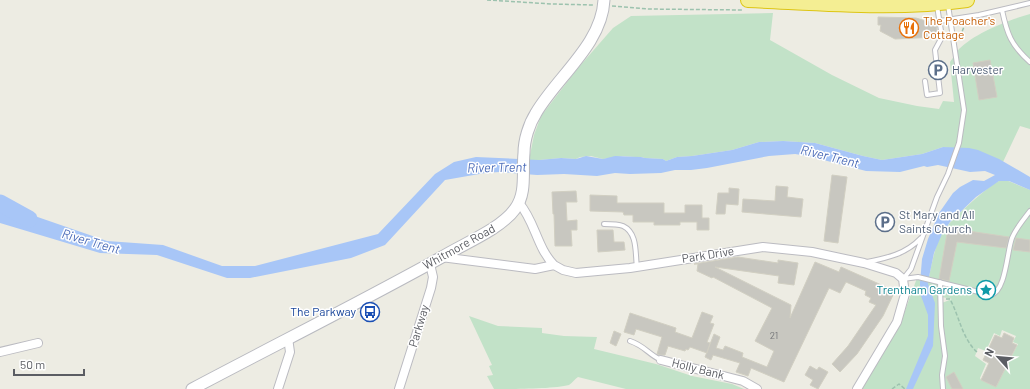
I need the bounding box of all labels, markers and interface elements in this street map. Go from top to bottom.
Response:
place label: The Poacher's Cottage [923,13,996,41]
restaurant icon: The Poacher's Cottage [898,17,920,39]
parking icon: Harvester [927,59,949,81]
place label: Harvester [952,62,1004,76]
water label: River Trent [799,141,861,171]
water label: River Trent [467,158,527,176]
place label: St Mary and All Saints Church [899,207,974,235]
parking icon: St Mary and All Saints Church [874,211,896,233]
street label: Whitmore Road [420,221,497,272]
water label: River Trent [60,225,122,257]
street label: Park Drive [681,243,735,265]
place icon: Trentham Gardens [975,279,997,301]
place label: Trentham Gardens [876,282,972,296]
bus stop icon: The Parkway [359,301,381,323]
street label: Parkway [405,302,431,349]
place label: The Parkway [290,304,356,318]
house number: 21 [770,329,778,341]
north arrow [978,337,1018,377]
text: N [981,346,996,358]
scale bar [14,351,84,377]
street label: Holly Bank [670,355,726,381]
text: 50 m [20,357,45,371]

